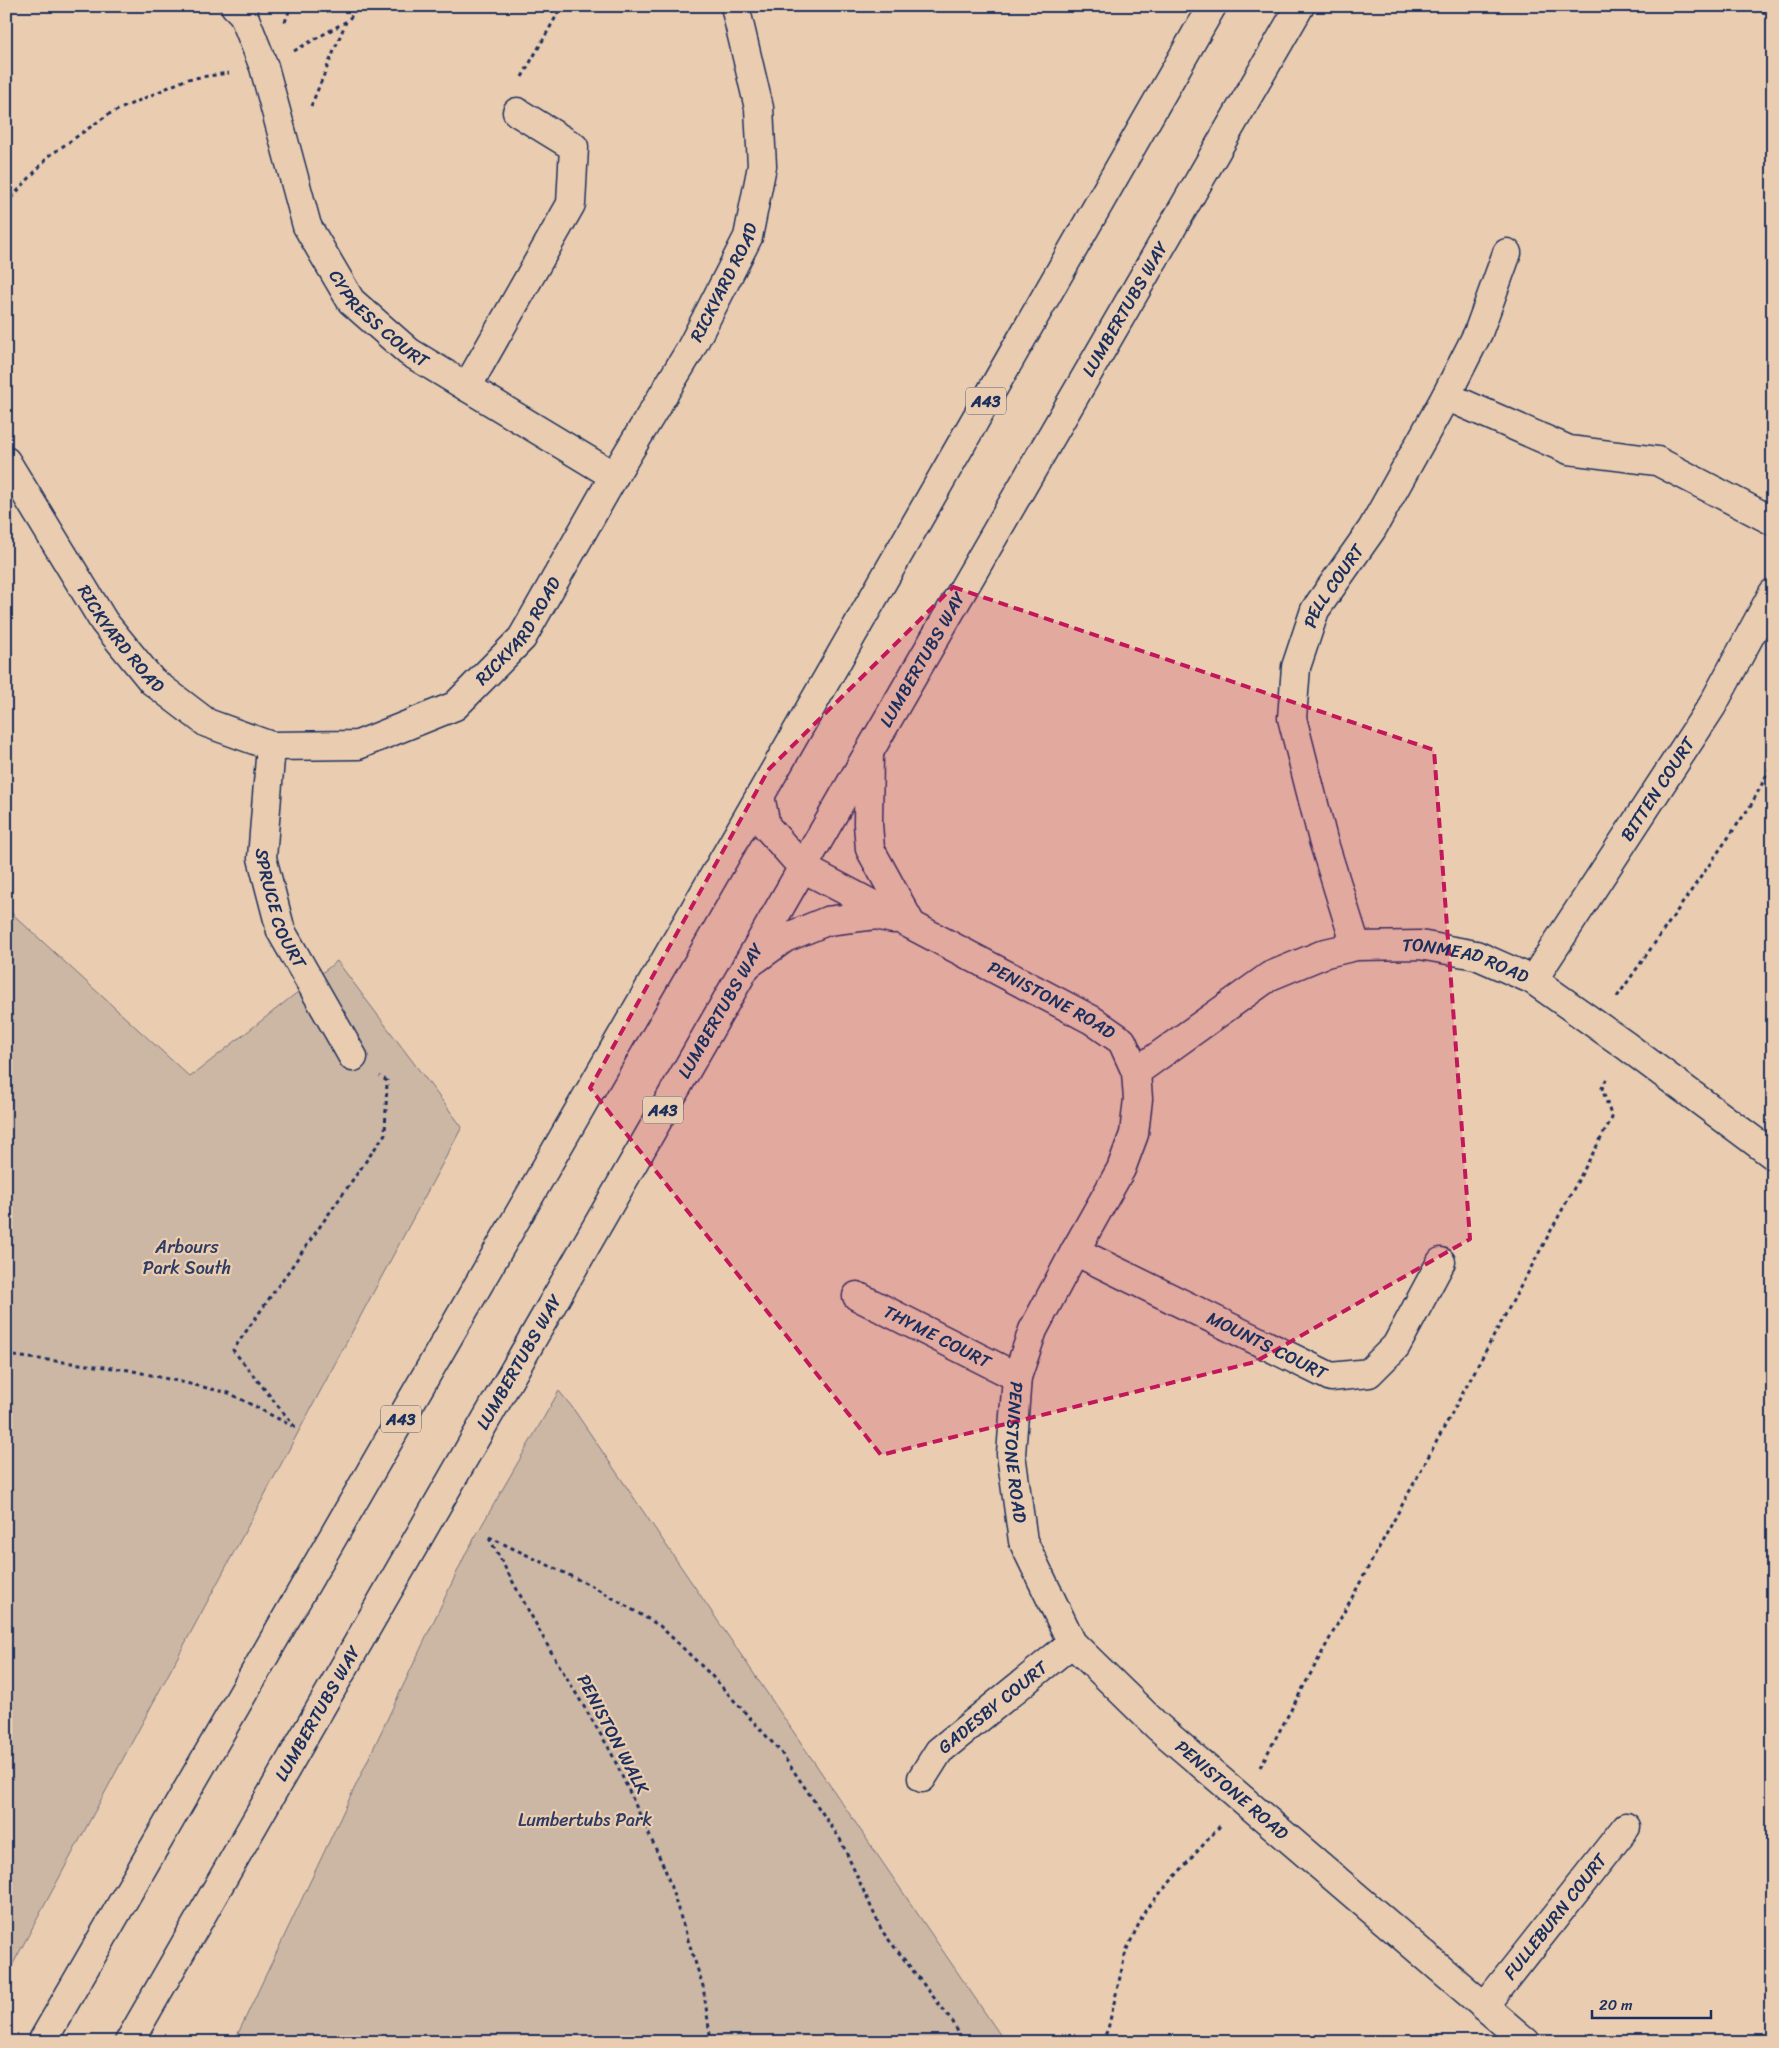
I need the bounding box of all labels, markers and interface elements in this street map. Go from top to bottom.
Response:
street label: RICKYARD ROAD [681,220,766,348]
street label: LUMBERTUBS WAY [1073,234,1178,383]
street label: CYPRESS COURT [320,263,436,377]
road number: A43 [966,388,1006,414]
street label: PELL COURT [1294,536,1373,632]
street label: RICKYARD ROAD [467,570,570,693]
street label: RICKYARD ROAD [69,578,172,702]
street label: LUMBERTUBS WAY [870,585,975,734]
street label: BITTEN COURT [1612,729,1704,848]
street label: SPRUCE COURT [246,847,316,976]
street label: TONMEAD ROAD [1402,929,1534,992]
street label: LUMBERTUBS WAY [669,936,773,1085]
street label: PENISTONE ROAD [982,952,1122,1048]
road number: A43 [643,1096,683,1124]
park label: Arbours Park South [143,1231,231,1284]
street label: LUMBERTUBS WAY [467,1287,571,1436]
street label: THYME COURT [878,1296,998,1378]
street label: MOUNTS COURT [1201,1302,1334,1389]
street label: PENISTONE ROAD [995,1380,1036,1525]
road number: A43 [381,1406,421,1432]
street label: LUMBERTUBS WAY [266,1638,370,1787]
street label: GADESBY COURT [930,1652,1056,1762]
street label: PENISTON WALK [568,1668,659,1801]
street label: PENISTONE ROAD [1168,1732,1296,1848]
park label: Lumbertubs Park [518,1804,652,1836]
street label: FULLEBURN COURT [1495,1846,1616,1987]
scale bar [1592,1988,1710,2020]
text: 20 m [1599,1992,1633,2018]

